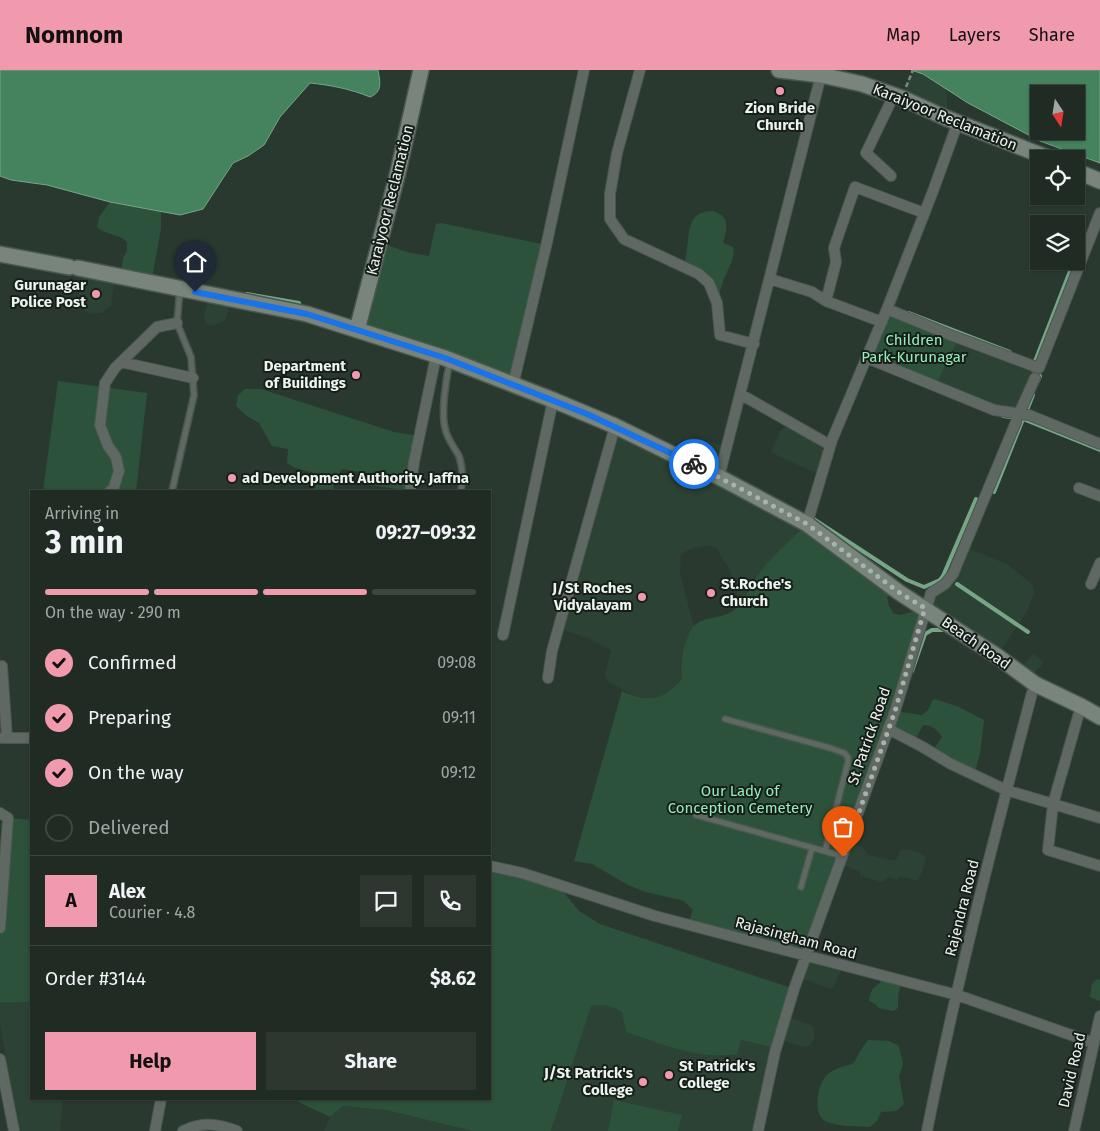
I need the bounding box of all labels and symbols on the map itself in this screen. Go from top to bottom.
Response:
street label: Karaiyoor Reclamation [870,80,1020,154]
marker: Zion Bride Church [774,85,786,97]
north arrow [1030,85,1085,140]
place label: Zion Bride Church [745,99,815,134]
street label: Karaiyoor Reclamation [363,123,417,277]
pin [174,241,216,292]
place label: Gurunagar Police Post [11,276,87,311]
marker: Gurunagar Police Post [90,288,102,300]
park label: Children Park-Kurunagar [861,331,967,366]
place label: Department of Buildings [264,357,346,392]
marker: Department of Buildings [350,369,362,381]
courier [669,439,719,489]
place label: ad Development Authority. Jaffna [242,469,469,487]
marker: ad Development Authority. Jaffna [226,472,238,484]
place label: St.Roche's Church [721,575,792,610]
place label: J/St Roches Vidyalayam [551,579,632,614]
marker: St.Roche's Church [705,587,717,599]
marker: J/St Roches Vidyalayam [636,591,648,603]
street label: Beach Road [938,613,1014,673]
street label: St Patrick Road [844,685,894,787]
park label: Our Lady of Conception Cemetery [668,782,813,817]
pin [822,806,864,857]
street label: Rajendra Road [941,858,983,958]
street label: Rajasingham Road [733,913,859,963]
street label: David Road [1055,1031,1089,1109]
place label: St Patrick's College [679,1057,756,1092]
place label: J/St Patrick's College [543,1064,633,1099]
marker: St Patrick's College [663,1069,675,1081]
marker: J/St Patrick's College [637,1076,649,1088]

